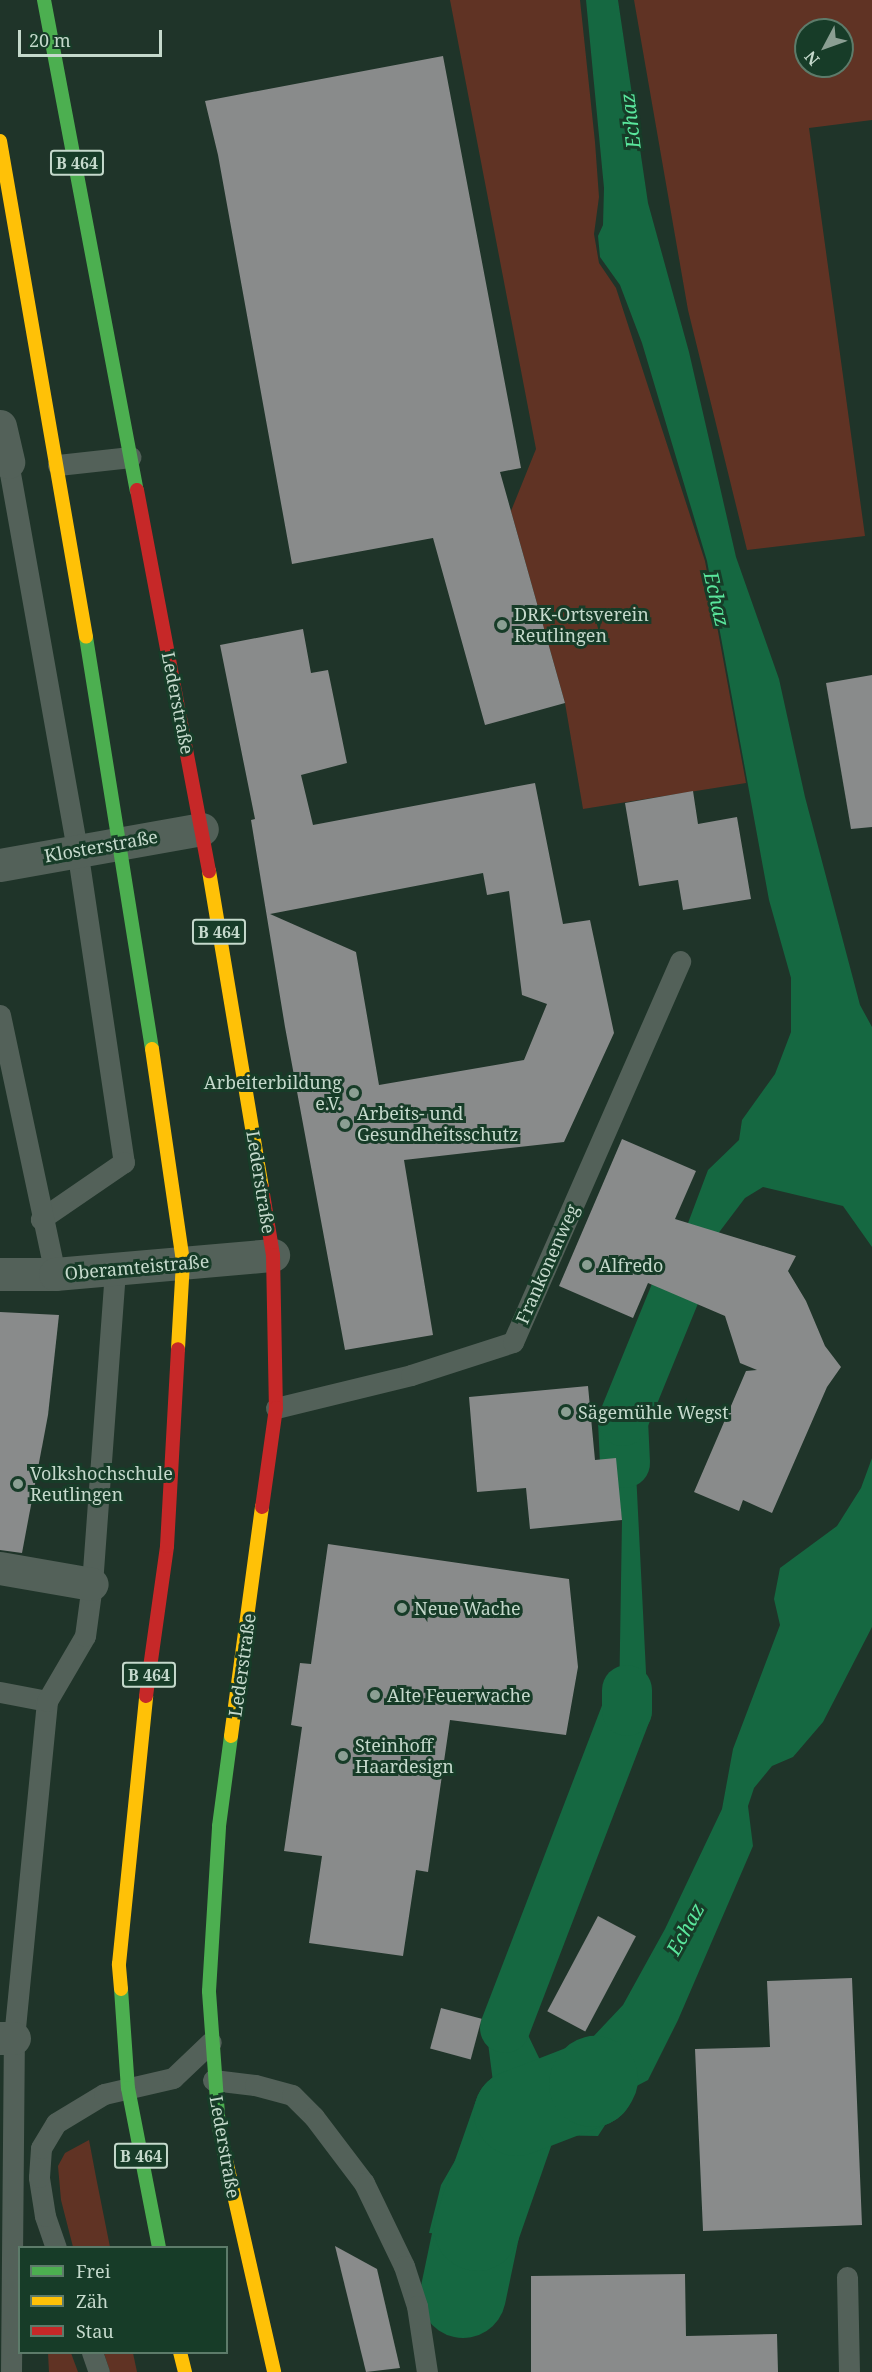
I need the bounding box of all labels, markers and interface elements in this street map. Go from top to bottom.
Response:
scale bar [21,18,165,56]
north arrow [794,18,854,78]
text: 20 m [29,28,71,52]
text: N [799,47,824,70]
water label: Echaz [615,92,645,150]
road number: B 464 [48,150,106,176]
water label: Echaz [699,569,735,629]
place label: DRK-Ortsverein Reutlingen [514,604,649,646]
marker: DRK-Ortsverein Reutlingen [495,618,509,632]
street label: Lederstraße [157,650,199,756]
street label: Klosterstraße [42,825,160,867]
road number: B 464 [190,919,248,945]
place label: Arbeiterbildung e.V. [204,1072,342,1114]
marker: Arbeiterbildung e.V. [347,1086,361,1100]
place label: Arbeits- und Gesundheitsschutz [357,1103,518,1146]
marker: Arbeits- und Gesundheitsschutz [338,1117,352,1131]
street label: Lederstraße [242,1129,280,1235]
street label: Frankonenweg [511,1201,583,1327]
street label: Oberamteistraße [64,1250,210,1284]
place label: Alfredo [599,1254,663,1276]
marker: Alfredo [580,1258,594,1272]
place label: Sägemühle Wegst [578,1401,729,1423]
marker: Sägemühle Wegst [559,1405,573,1419]
place label: Volkshochschule Reutlingen [30,1463,173,1506]
marker: Volkshochschule Reutlingen [11,1477,25,1491]
place label: Neue Wache [414,1597,521,1619]
marker: Neue Wache [395,1601,409,1615]
street label: Lederstraße [224,1612,260,1718]
road number: B 464 [120,1662,178,1688]
place label: Alte Feuerwache [387,1684,531,1706]
marker: Alte Feuerwache [368,1688,382,1702]
place label: Steinhoff Haardesign [355,1735,454,1778]
marker: Steinhoff Haardesign [336,1749,350,1763]
water label: Echaz [661,1899,709,1959]
street label: Lederstraße [205,2094,245,2200]
road number: B 464 [112,2143,170,2169]
legend [18,2246,228,2354]
text: Frei [76,2259,111,2283]
text: Zäh [76,2289,108,2313]
text: Stau [76,2319,114,2343]

